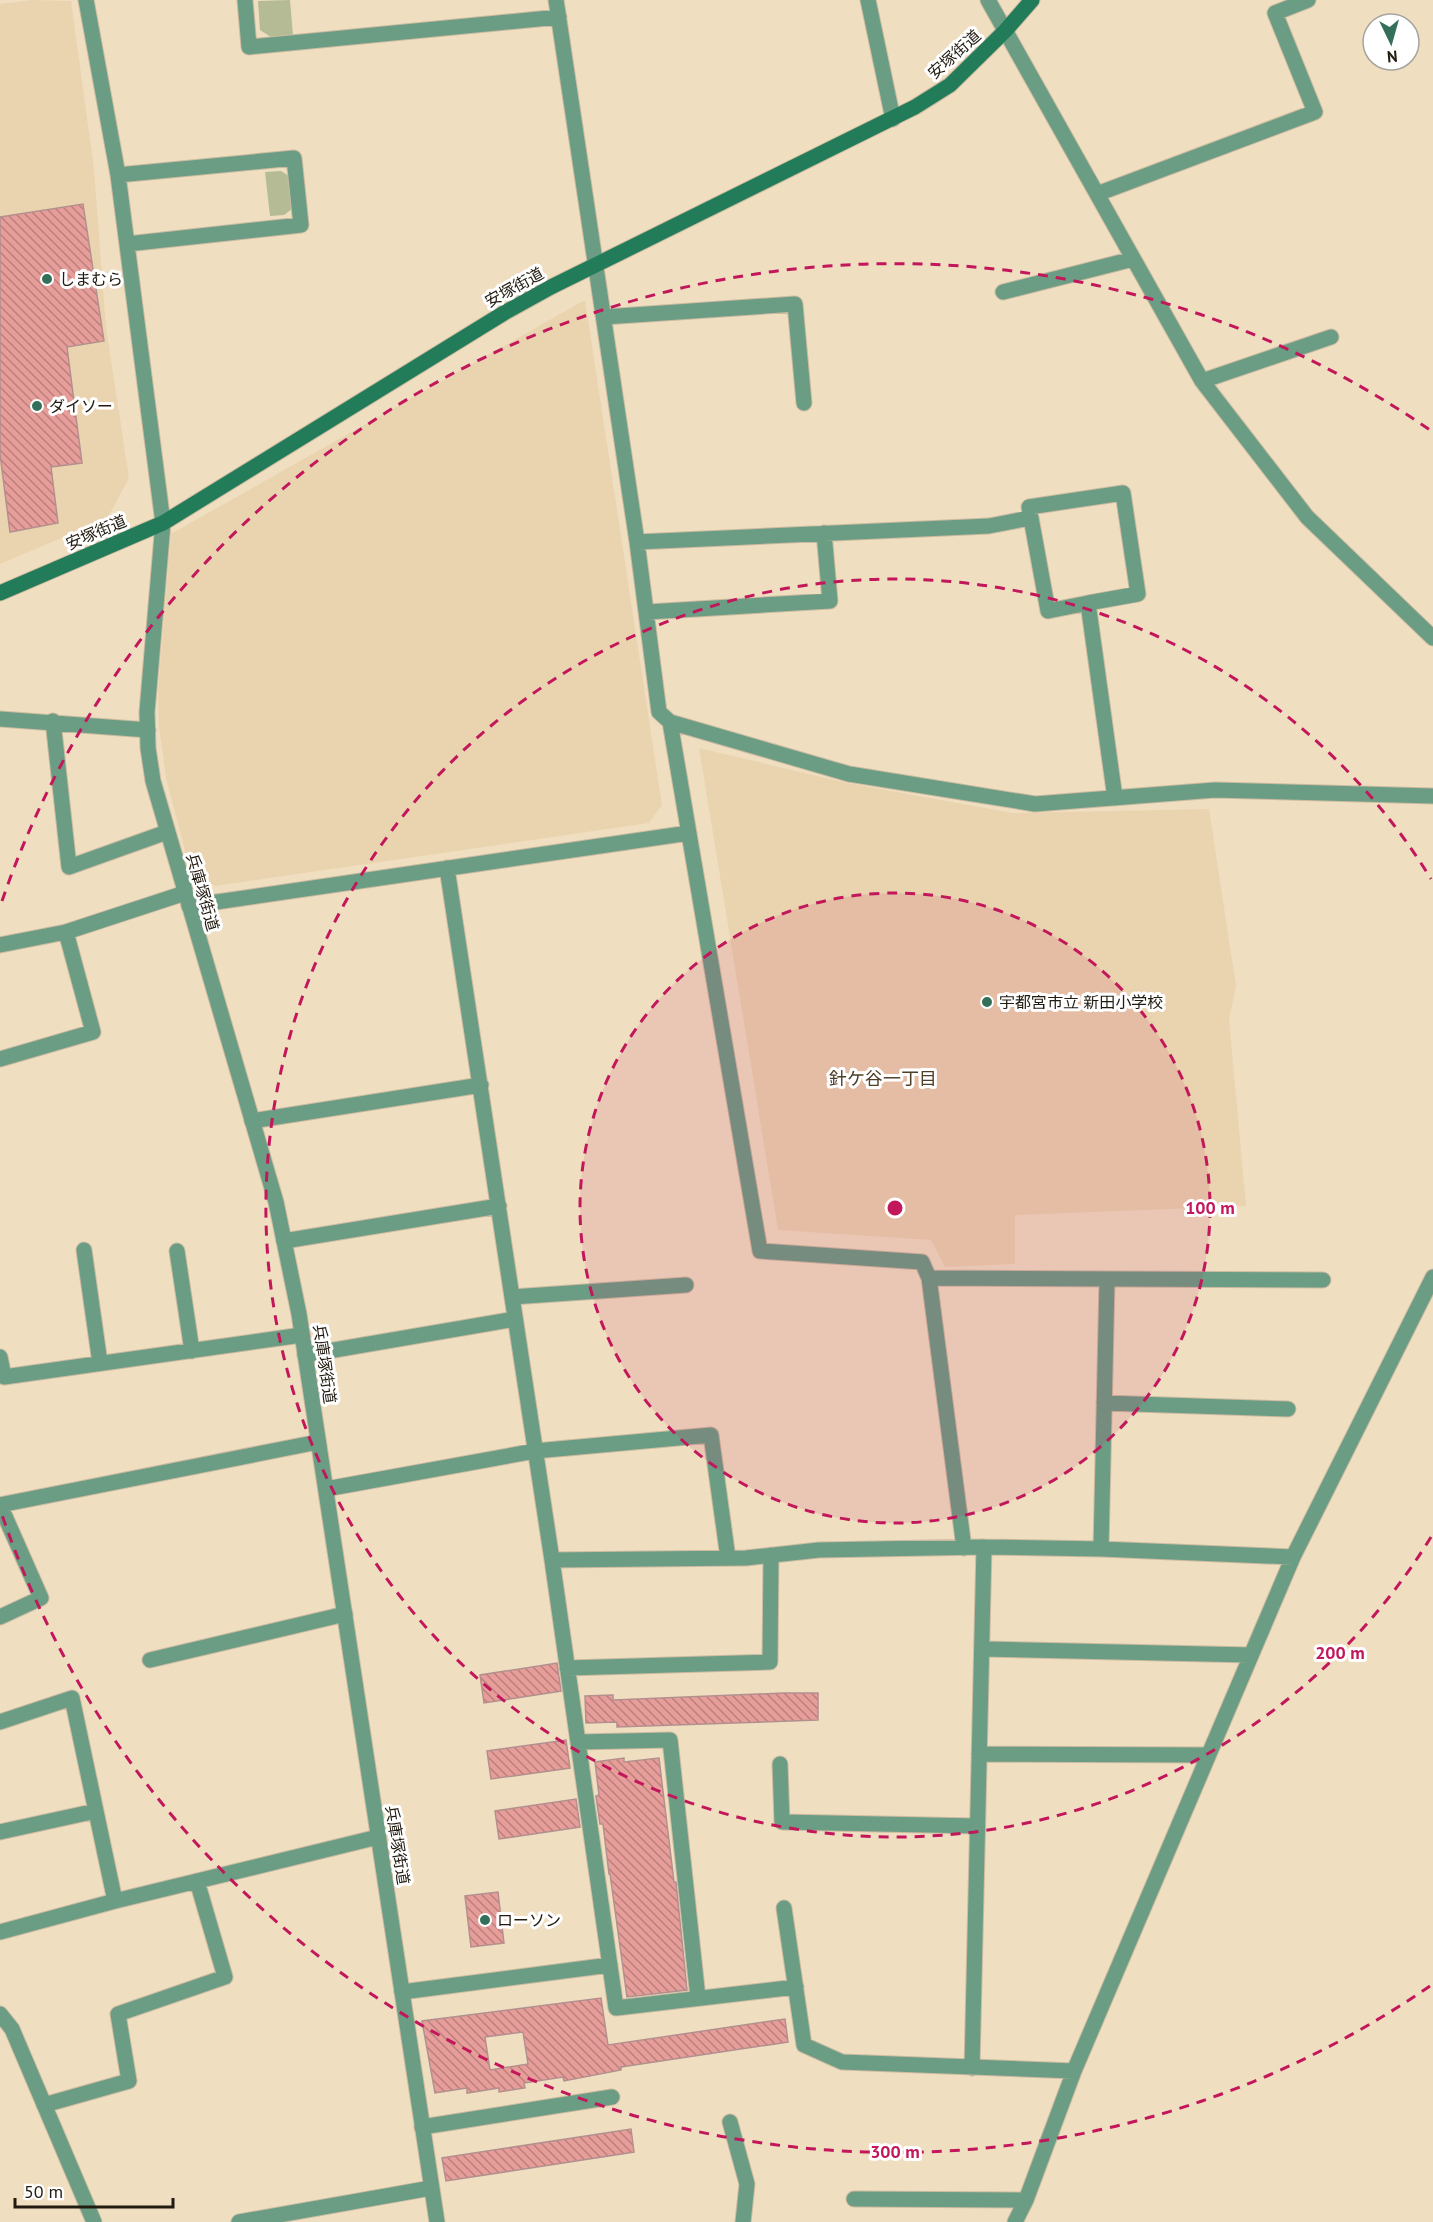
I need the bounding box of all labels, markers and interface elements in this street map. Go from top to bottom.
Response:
north arrow [1361,12,1421,72]
street label: 安塚街道 [924,25,984,83]
text: N [1386,47,1398,67]
street label: 安塚街道 [481,263,547,311]
place label: しまむら [59,269,123,289]
marker: しまむら [40,272,54,286]
place label: ダイソー [49,396,113,416]
marker: ダイソー [30,399,44,413]
street label: 安塚街道 [63,510,129,554]
street label: 兵庫塚街道 [182,851,224,933]
place label: 宇都宮市立 新田小学校 [999,992,1163,1012]
marker: 宇都宮市立 新田小学校 [980,995,994,1009]
district label: 針ケ谷一丁目 [829,1067,937,1090]
text: 100 m [1185,1196,1235,1219]
centre of rings [885,1198,905,1218]
street label: 兵庫塚街道 [310,1323,340,1405]
text: 200 m [1315,1641,1365,1664]
street label: 兵庫塚街道 [382,1804,414,1886]
place label: ローソン [497,1910,561,1930]
marker: ローソン [478,1913,492,1927]
text: 300 m [870,2140,920,2163]
scale bar [15,2171,172,2209]
text: 50 m [24,2180,63,2203]

